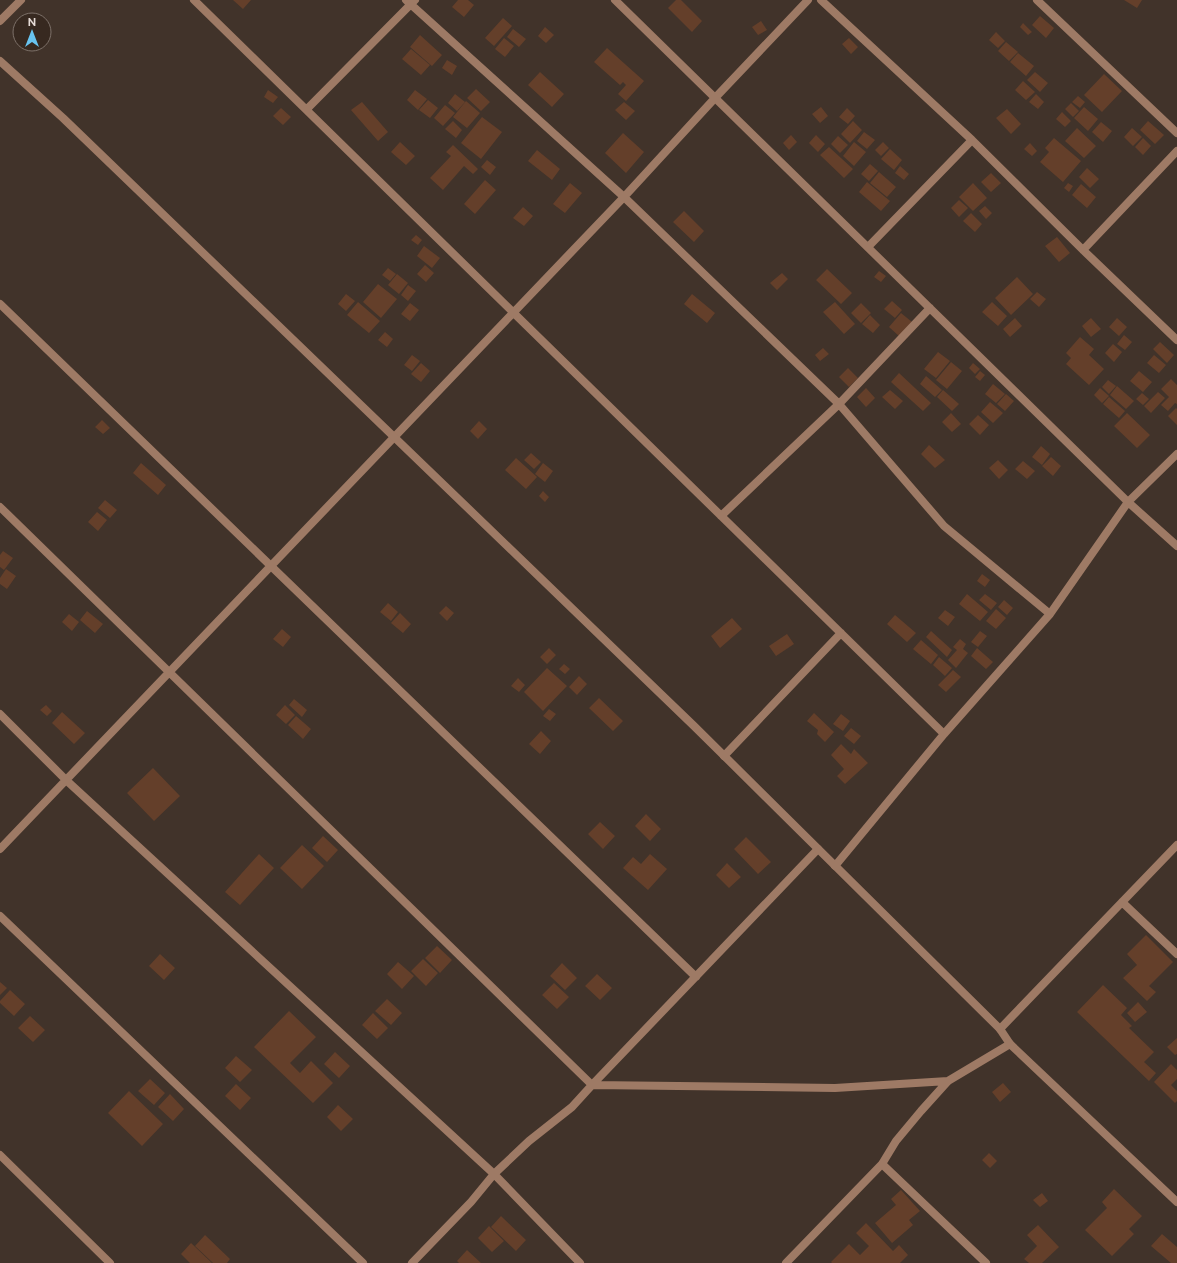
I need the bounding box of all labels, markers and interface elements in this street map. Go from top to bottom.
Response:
north arrow [12,12,52,52]
text: N [28,16,36,29]

